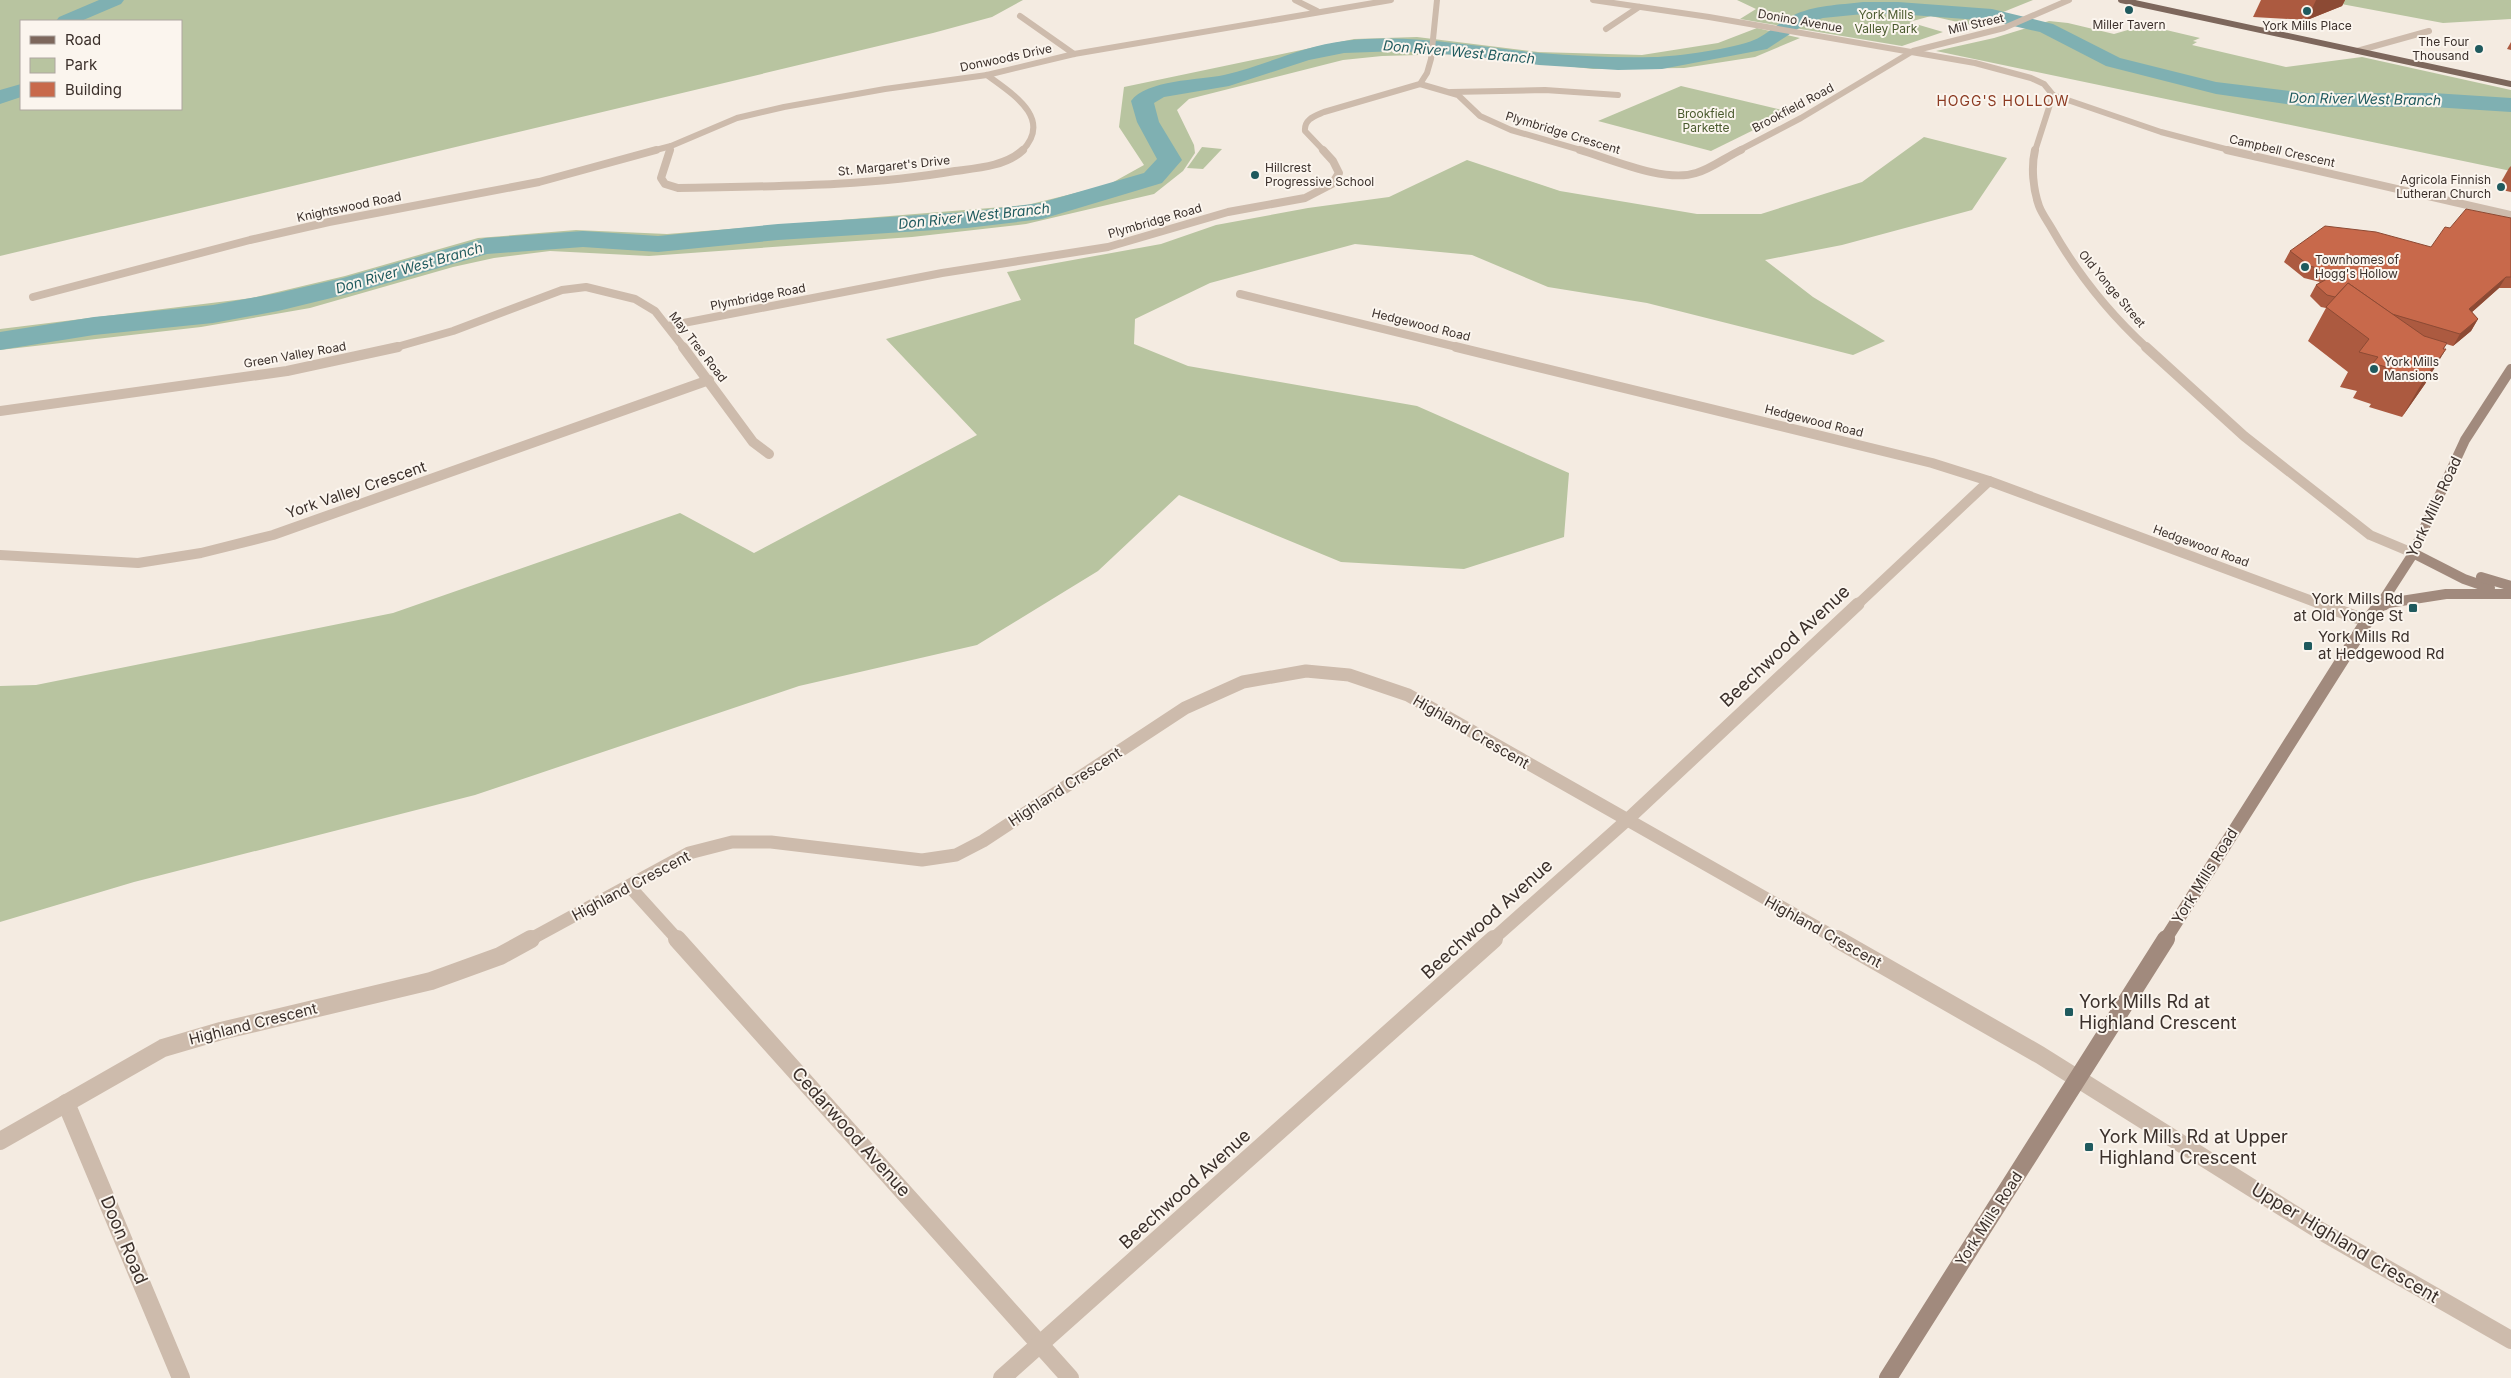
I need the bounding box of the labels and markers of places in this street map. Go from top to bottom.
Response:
marker: Miller Tavern [2123,4,2135,16]
marker: York Mills Place [2301,5,2313,17]
place label: Miller Tavern [2092,17,2166,32]
place label: York Mills Place [2262,18,2352,33]
place label: The Four Thousand [2412,34,2469,63]
marker: The Four Thousand [2473,43,2485,55]
place label: Hillcrest Progressive School [1265,160,1374,189]
marker: Hillcrest Progressive School [1249,169,1261,181]
place label: Agricola Finnish Lutheran Church [2396,172,2491,201]
marker: Agricola Finnish Lutheran Church [2495,181,2507,193]
place label: Townhomes of Hogg's Hollow [2315,252,2399,281]
marker: Townhomes of Hogg's Hollow [2299,261,2311,273]
place label: York Mills Mansions [2384,354,2439,383]
marker: York Mills Mansions [2368,363,2380,375]
place label: York Mills Rd at Old Yonge St [2293,589,2403,625]
marker: York Mills Rd at Old Yonge St [2407,602,2419,614]
place label: York Mills Rd at Hedgewood Rd [2318,627,2444,663]
marker: York Mills Rd at Hedgewood Rd [2302,640,2314,652]
place label: York Mills Rd at Highland Crescent [2079,991,2237,1033]
marker: York Mills Rd at Highland Crescent [2063,1006,2075,1018]
place label: York Mills Rd at Upper Highland Crescent [2099,1126,2288,1168]
marker: York Mills Rd at Upper Highland Crescent [2083,1141,2095,1153]

